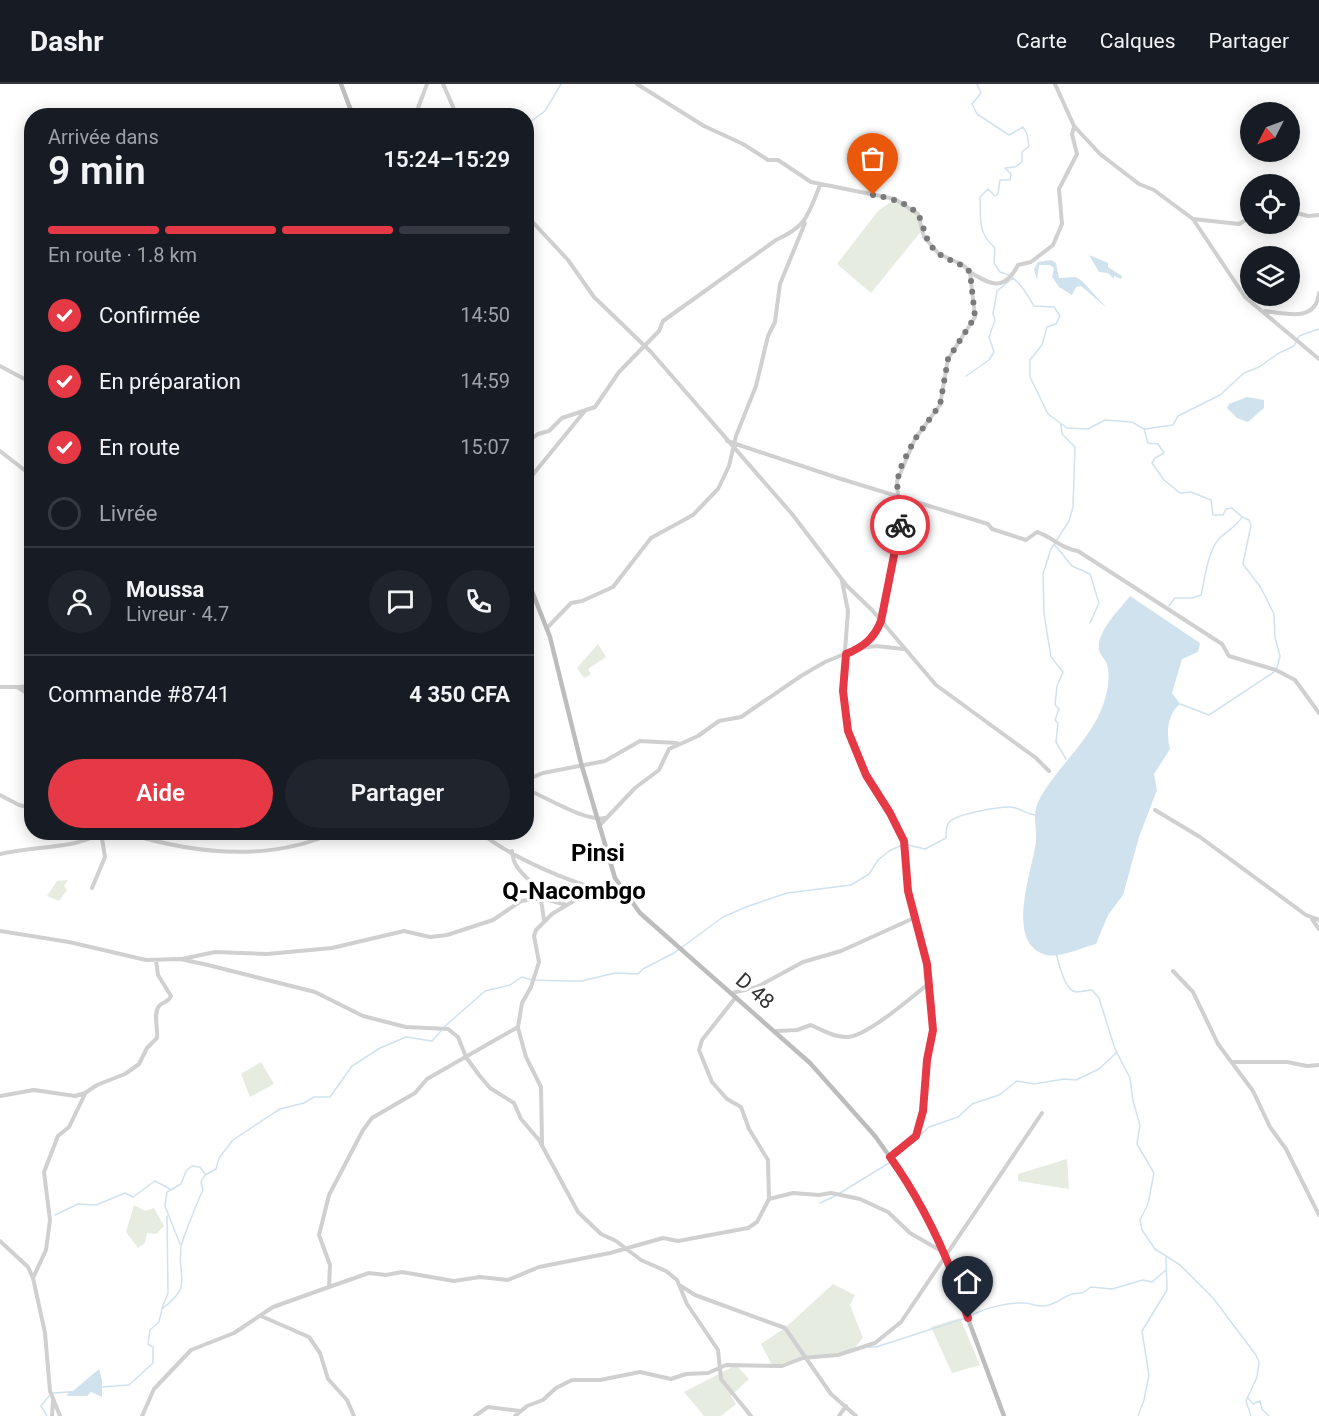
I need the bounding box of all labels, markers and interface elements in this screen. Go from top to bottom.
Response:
text: Dashr [30,25,104,58]
text: Carte [1016,29,1067,53]
text: Calques [1100,29,1175,53]
text: Partager [1208,29,1289,53]
north arrow [1240,102,1300,162]
map controls [1240,102,1300,306]
text: Arrivée dans [48,125,159,149]
pin [847,133,898,195]
icon: bag [856,142,889,175]
text: 15:24–15:29 [383,147,510,172]
text: 9 min [48,148,146,194]
button: locate [1240,174,1300,234]
text: En route · 1.8 km [48,243,197,267]
button: layers [1240,246,1300,306]
icon: check [48,299,81,332]
text: Confirmée [99,303,200,328]
text: 14:50 [460,303,510,327]
icon: check [48,365,81,398]
text: En préparation [99,369,241,394]
text: 14:59 [460,369,510,393]
icon: check [48,431,81,464]
text: En route [99,435,180,460]
text: 15:07 [460,435,510,459]
courier [870,495,930,555]
text: Livrée [99,501,157,526]
icon: bike [884,509,917,542]
button: person [48,570,111,633]
button: chat [369,570,432,633]
button: phone [447,570,510,633]
text: Moussa [126,577,204,602]
text: Livreur · 4.7 [126,602,229,626]
text: Commande #8741 [48,682,230,707]
text: 4 350 CFA [409,682,510,707]
button: Aide [48,759,273,828]
button: Partager [285,759,510,828]
district label: Pinsi [571,839,625,867]
district label: Q-Nacombgo [502,877,646,905]
street label: D 48 [731,968,779,1014]
pin [942,1256,993,1318]
icon: home [951,1265,984,1298]

